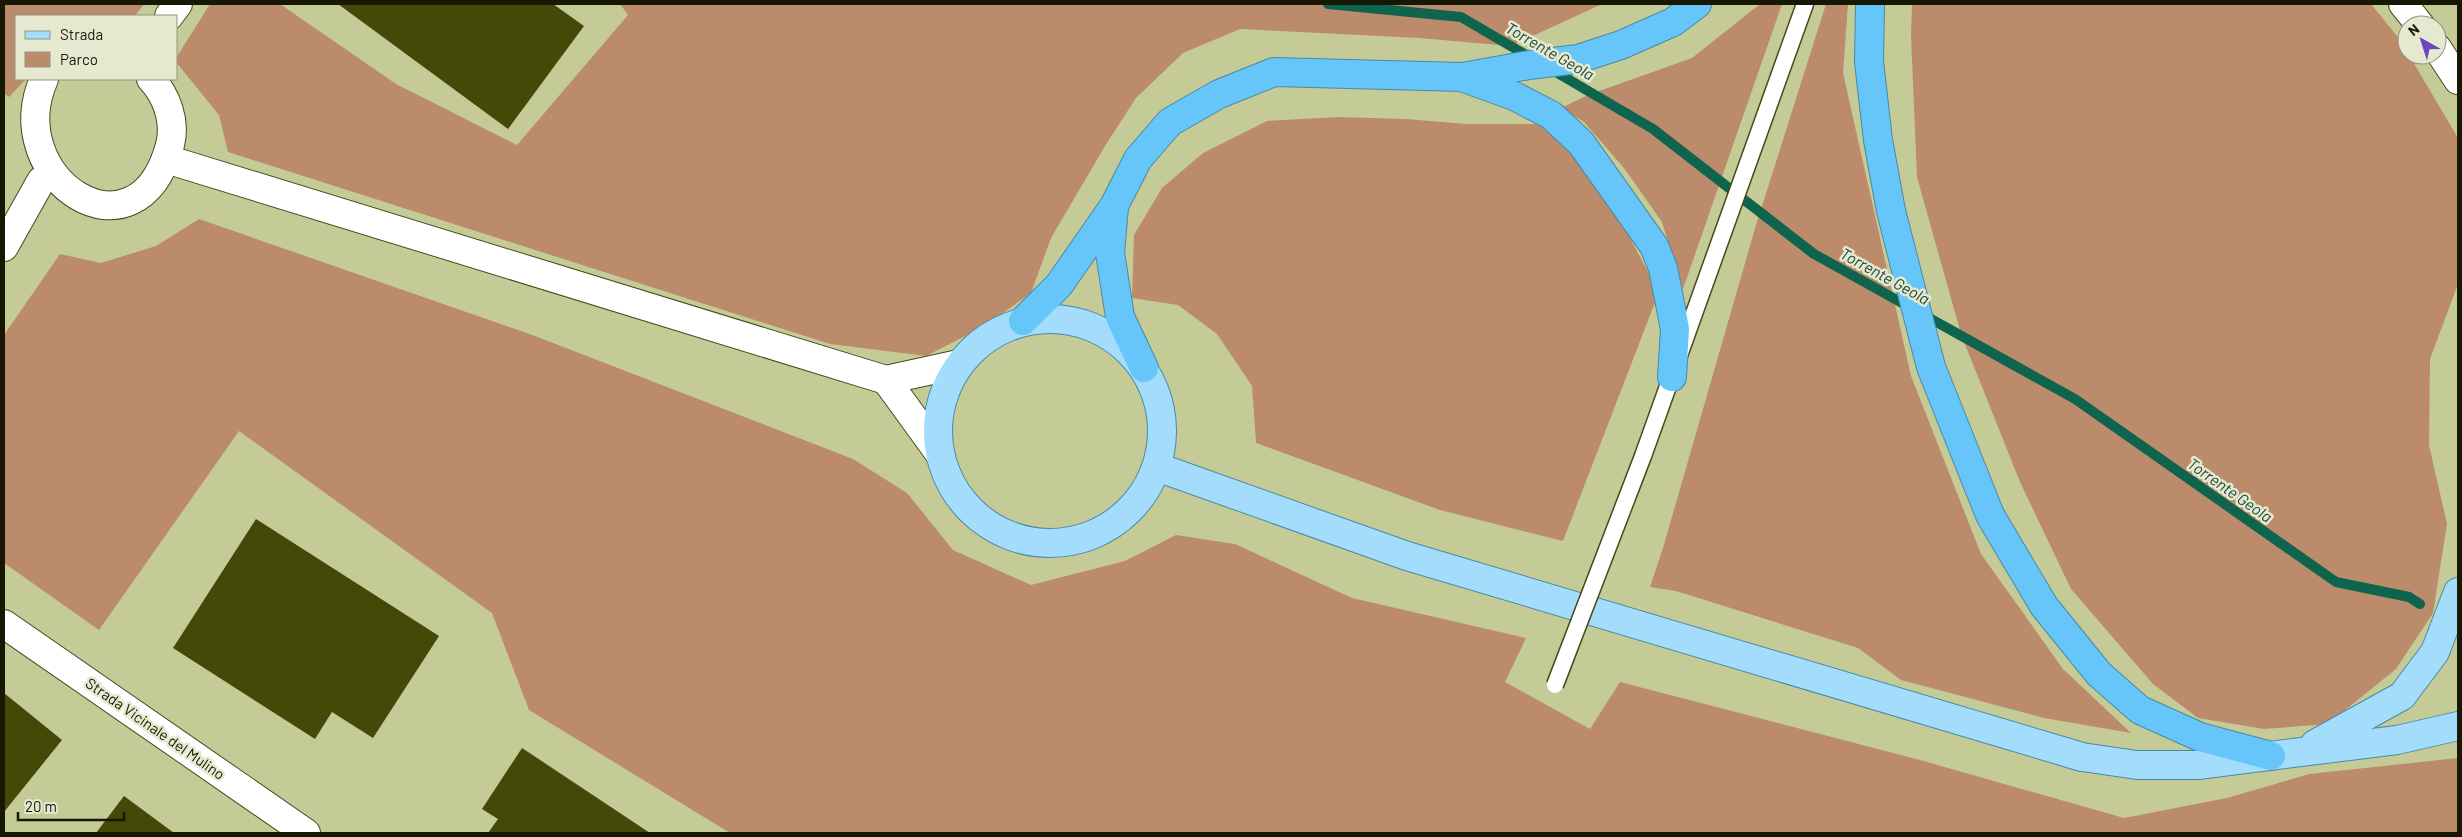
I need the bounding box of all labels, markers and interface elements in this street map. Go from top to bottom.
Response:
legend [15,15,178,80]
north arrow [2397,15,2447,65]
water label: Torrente Geola [1503,18,1598,84]
text: N [2405,20,2422,39]
text: Strada [60,25,103,43]
text: Parco [60,50,98,68]
water label: Torrente Geola [1837,243,1933,308]
water label: Torrente Geola [2184,453,2276,526]
street label: Strada Vicinale del Mulino [83,673,229,783]
scale bar [18,790,124,822]
text: 20 m [25,797,57,815]

